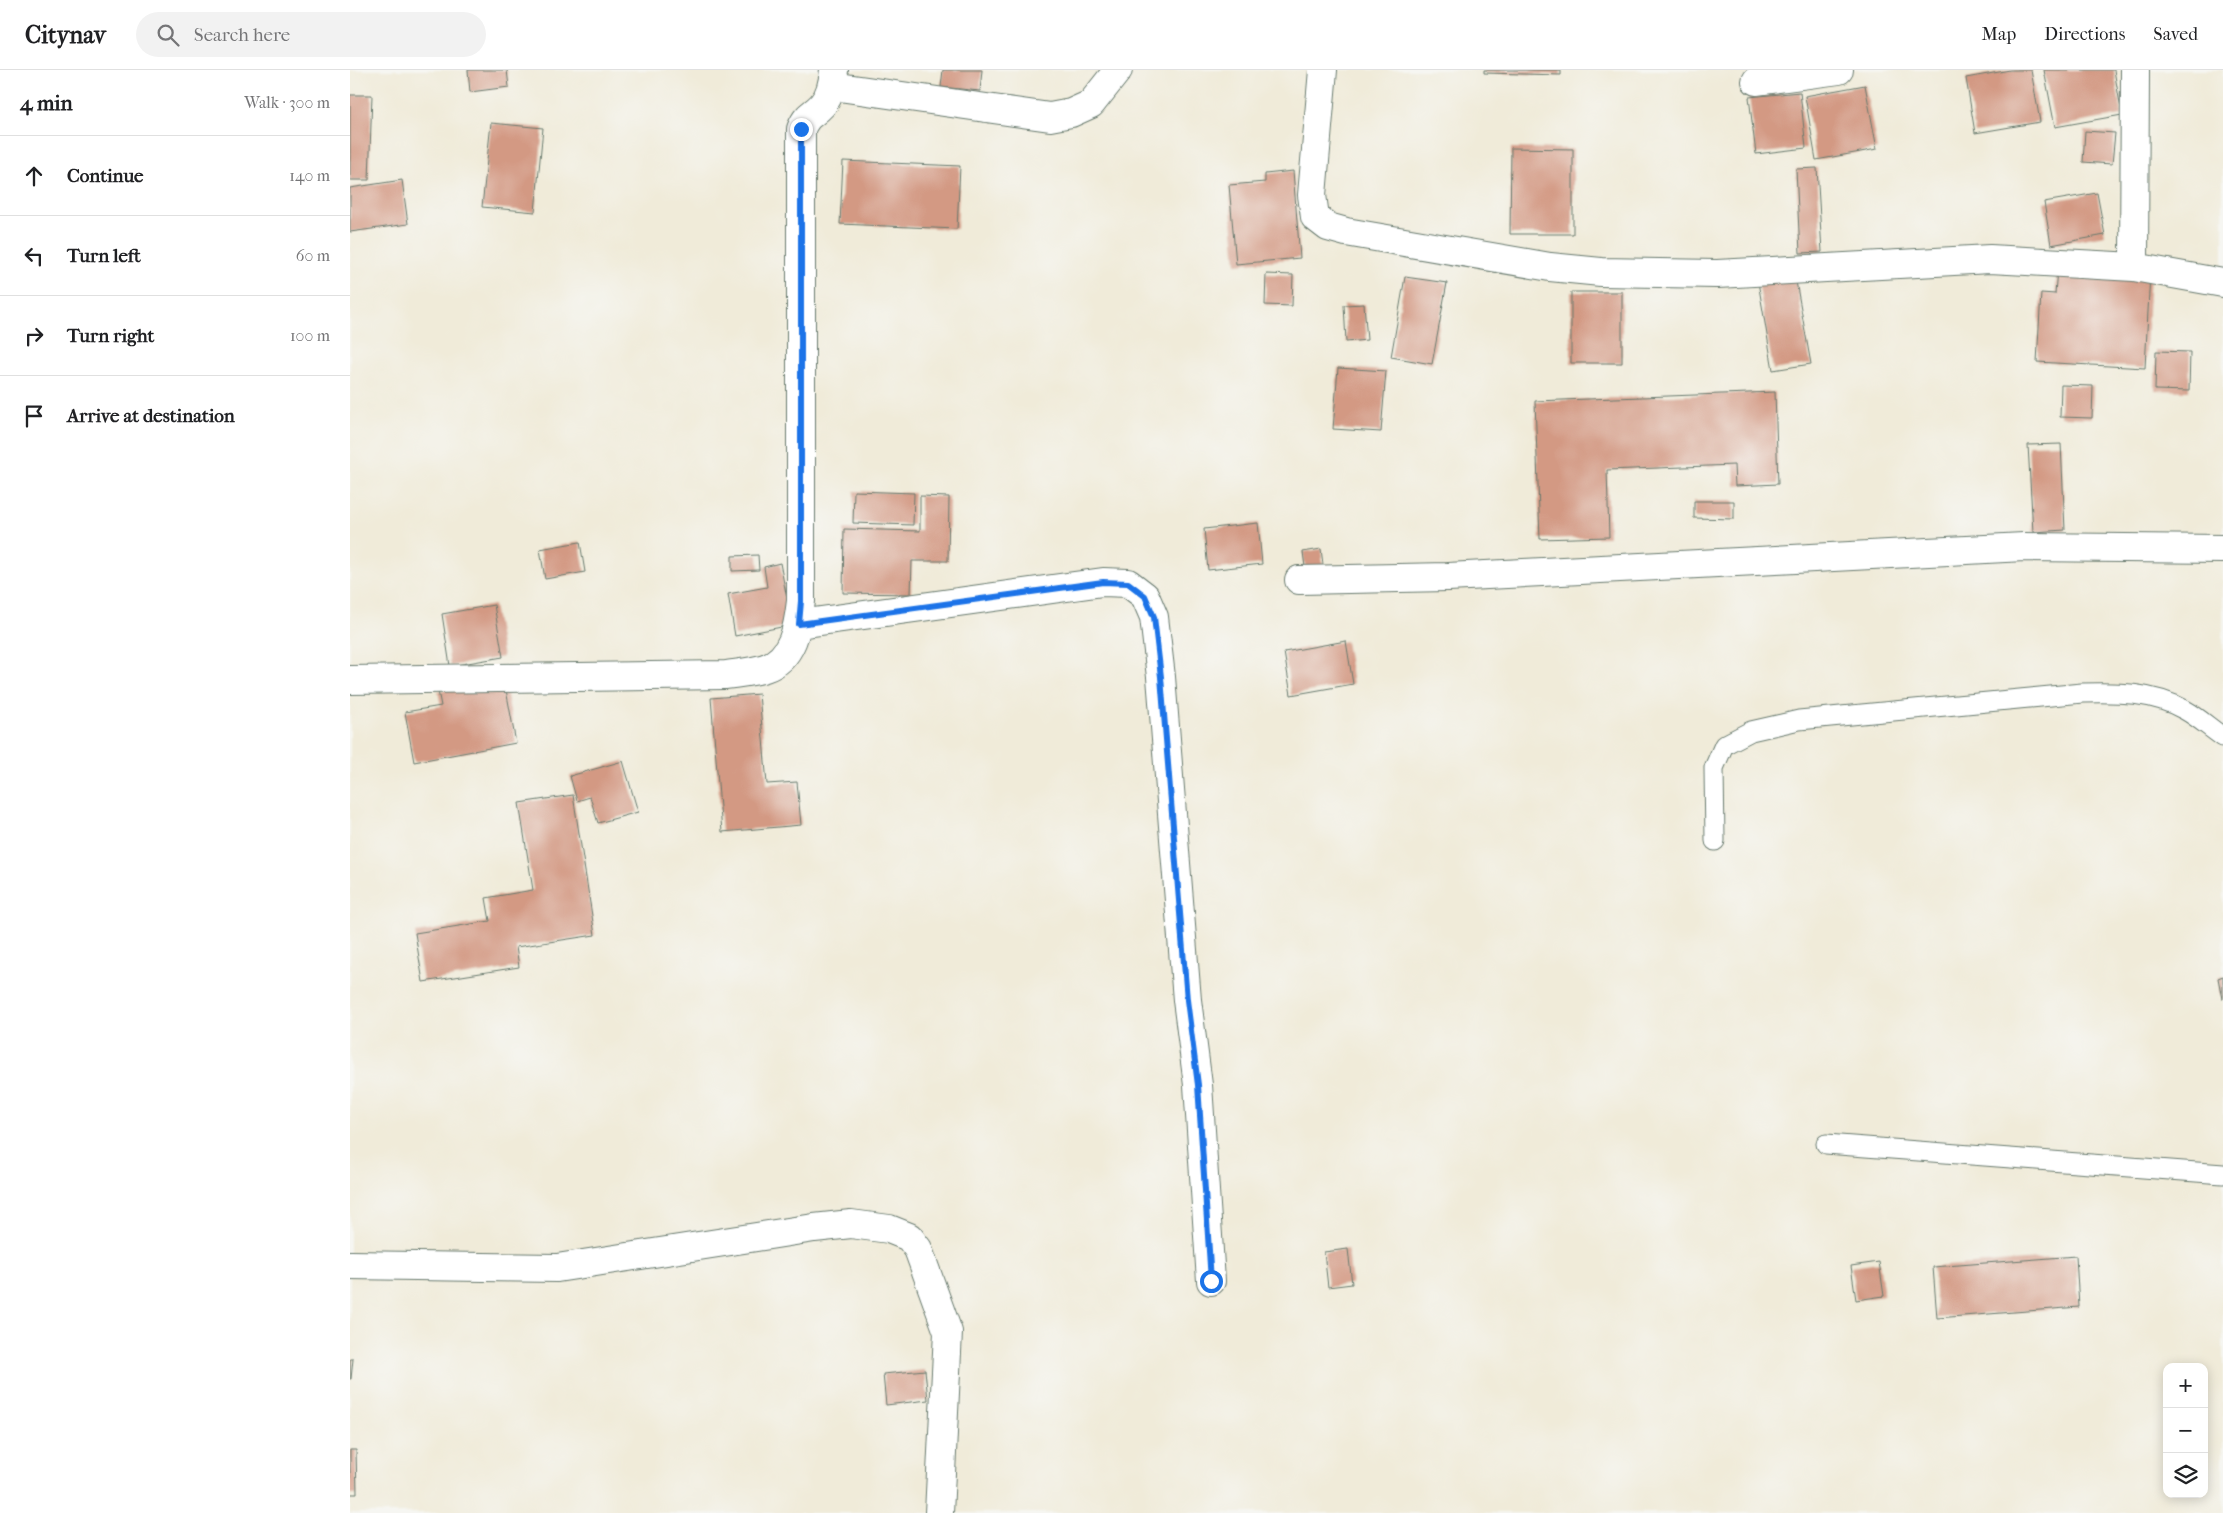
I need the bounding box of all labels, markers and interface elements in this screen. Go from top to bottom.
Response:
search box [136,12,486,57]
text: Citynav [25,21,106,49]
icon: search [154,21,182,49]
text: Search here [194,24,290,46]
text: Map [1982,24,2016,45]
text: Directions [2044,24,2125,45]
text: Saved [2153,24,2198,45]
text: 4 min [20,91,73,115]
text: Walk · 300 m [244,93,330,112]
route end [790,118,813,141]
icon: ahead [20,162,48,190]
text: Continue [67,165,143,187]
text: 140 m [289,166,330,185]
icon: left [20,242,48,270]
text: Turn left [67,245,141,267]
text: 60 m [296,246,330,265]
icon: right [20,322,48,350]
text: Turn right [67,325,154,347]
text: 100 m [290,326,330,345]
icon: arrive [20,402,48,430]
text: Arrive at destination [67,405,235,427]
route start [1200,1270,1223,1293]
map controls [2163,1363,2208,1498]
button: + [2163,1363,2208,1408]
button: − [2163,1408,2208,1453]
button: layers [2163,1453,2208,1498]

